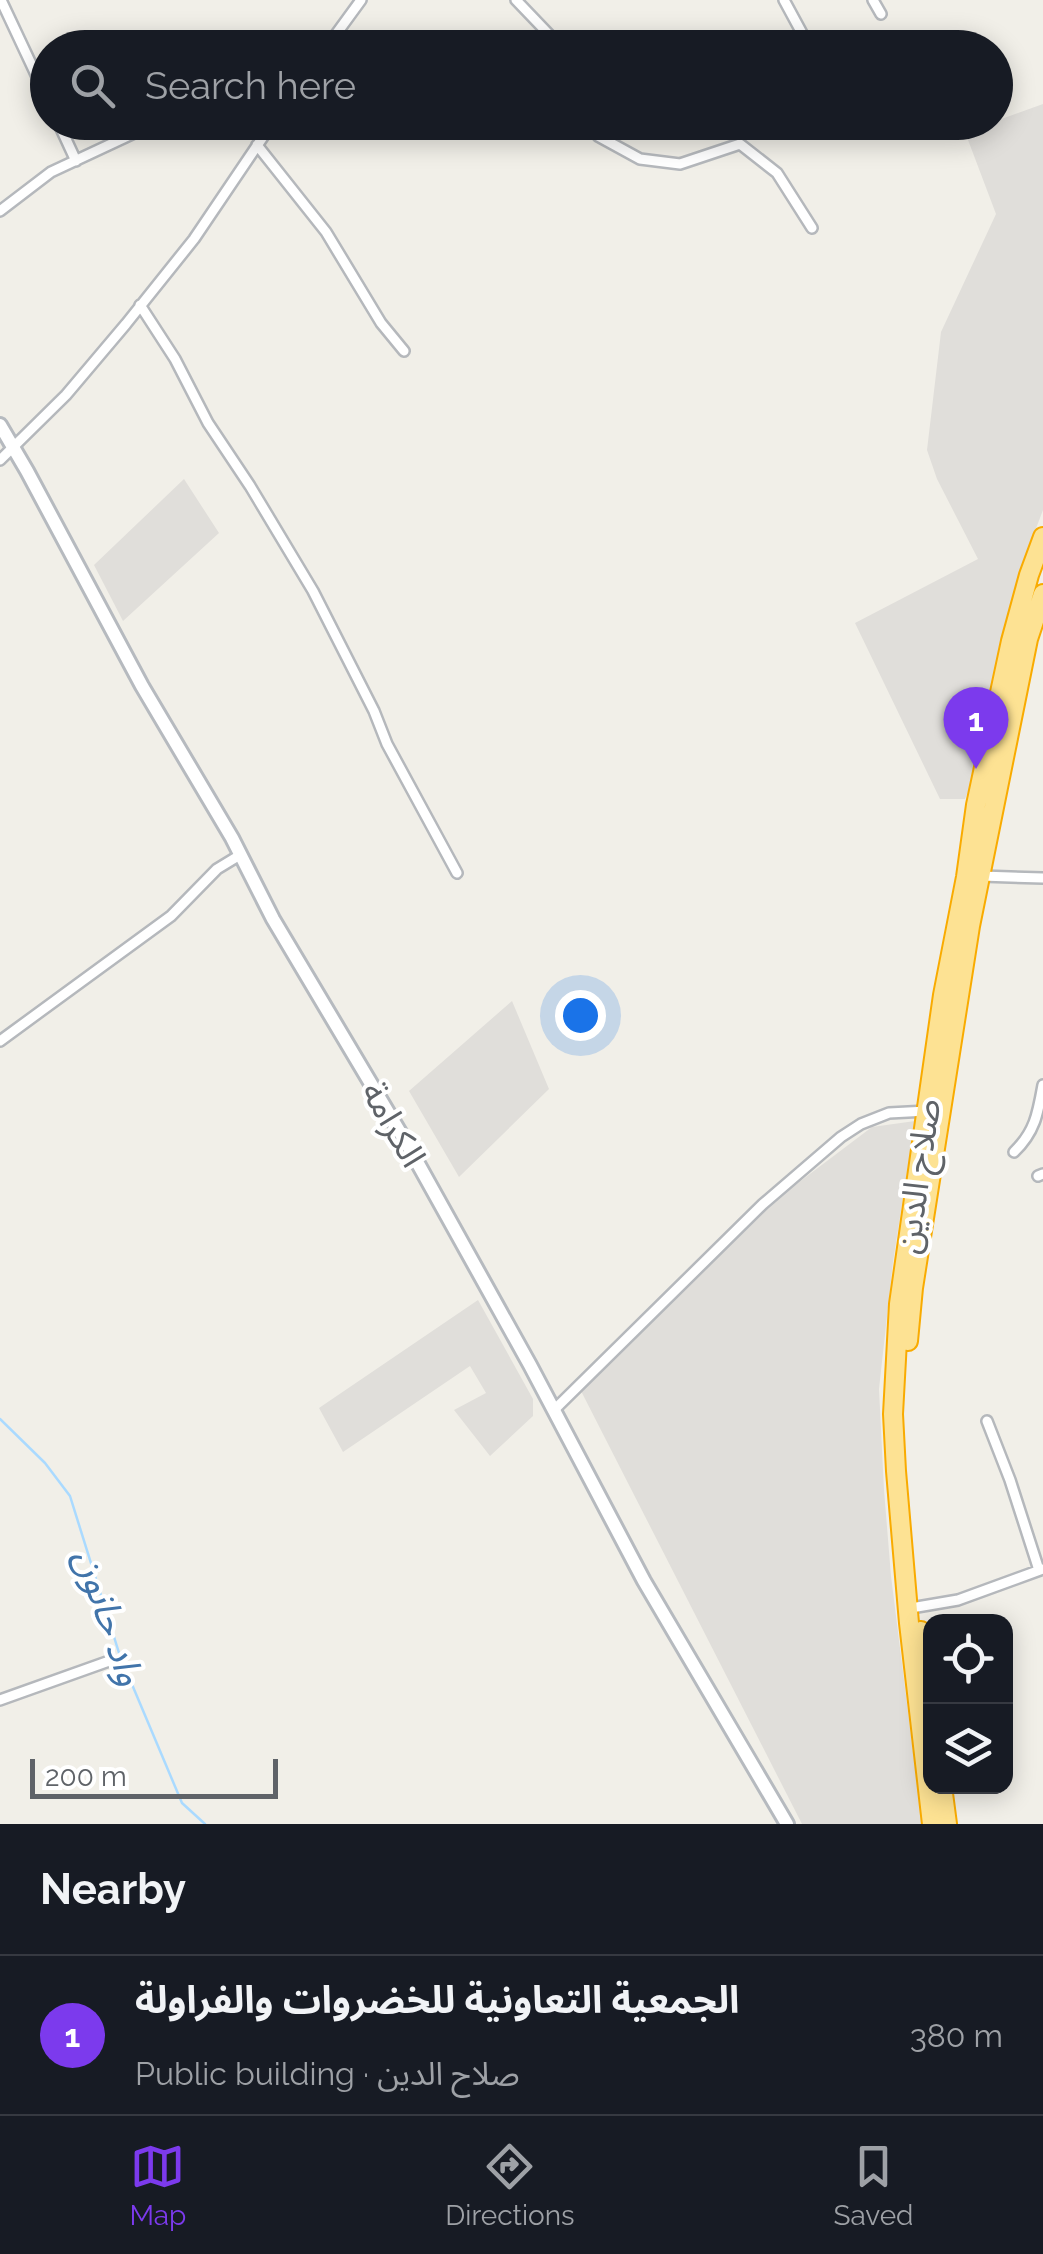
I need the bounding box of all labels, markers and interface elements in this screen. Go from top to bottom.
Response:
search box [30,30,1013,140]
icon: search [65,58,120,113]
text: Search here [145,63,356,108]
pin: 1 [944,686,1008,769]
your location [555,990,606,1041]
street label: الكرامة [353,1074,435,1174]
street label: صلاح الدين [886,1096,954,1257]
water label: واد حانون [66,1543,154,1691]
map controls [923,1614,1013,1794]
button: locate [923,1614,1013,1704]
button: layers [923,1704,1013,1794]
scale bar [30,1754,278,1798]
text: 200 m [45,1760,127,1793]
text: Nearby [40,1865,186,1914]
text: الجمعية التعاونية للخضروات والفراولة [135,1977,739,2022]
text: 1 [65,2017,80,2054]
text: 380 m [910,2017,1003,2054]
text: Public building · صلاح الدين [135,2055,520,2092]
tab: Map [129,2139,186,2232]
tab: Directions [445,2139,575,2232]
tab: Saved [833,2139,914,2232]

